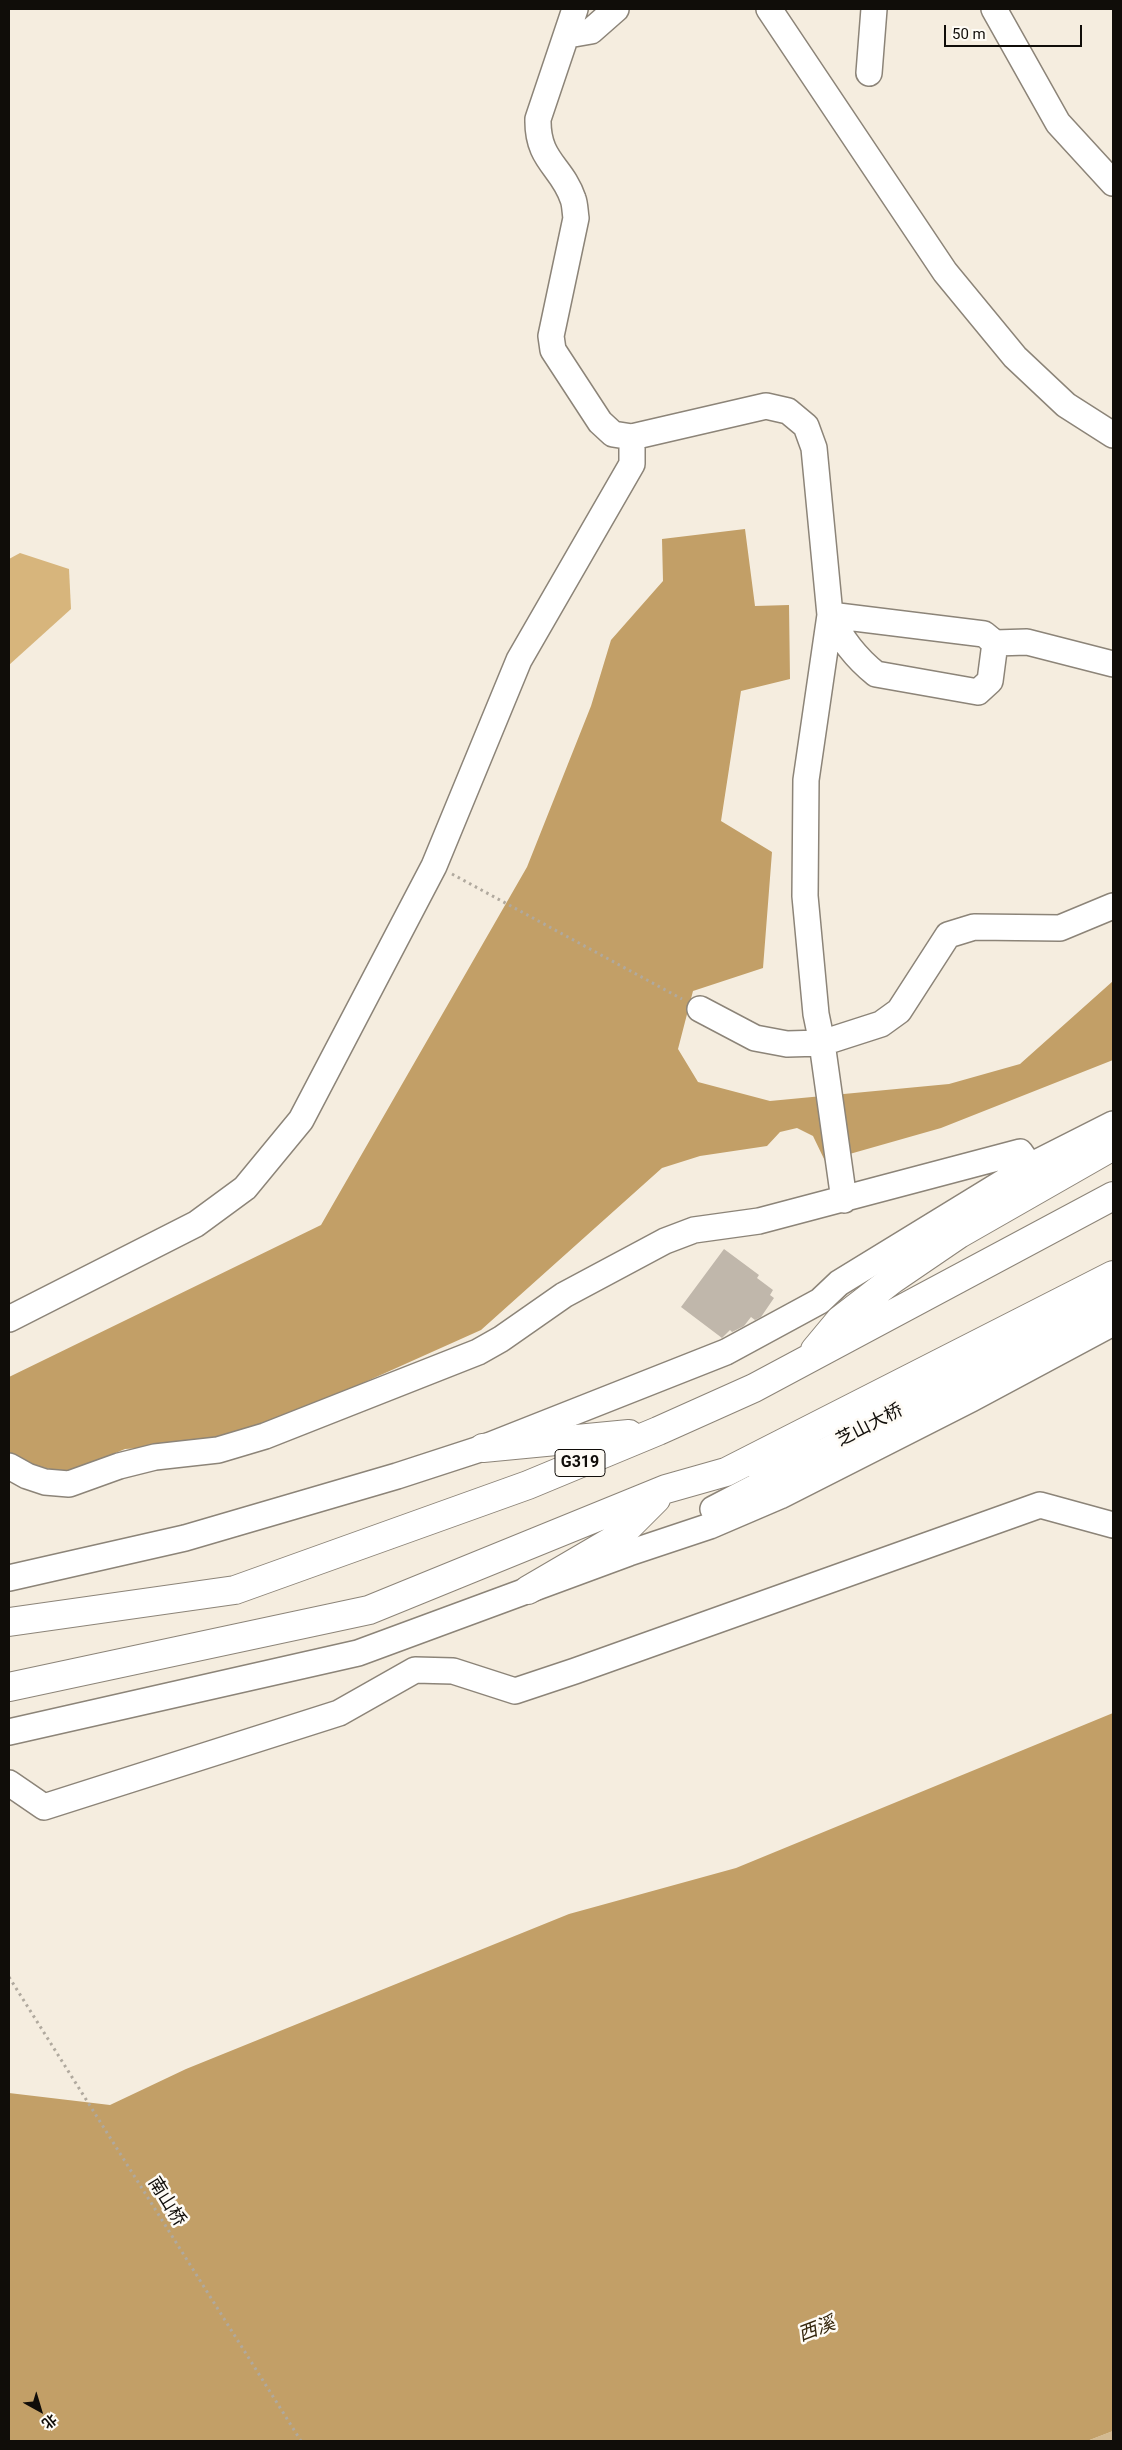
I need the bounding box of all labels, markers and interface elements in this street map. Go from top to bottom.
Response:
scale bar [947,15,1084,47]
text: 50 m [952,25,986,43]
street label: 芝山大桥 [833,1400,907,1452]
road number: G319 [555,1450,605,1476]
street label: 南山桥 [143,2173,189,2231]
water label: 西溪 [795,2313,839,2347]
north arrow [15,2385,65,2435]
text: 北 [39,2411,60,2432]

